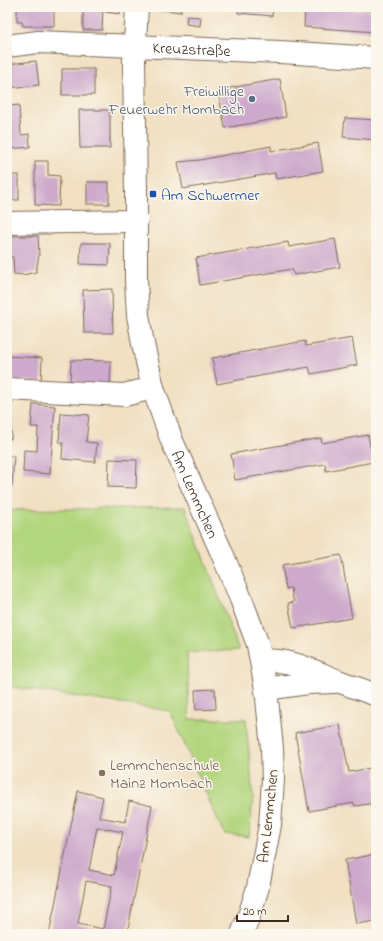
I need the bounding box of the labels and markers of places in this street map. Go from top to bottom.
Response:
place label: Freiwillige Feuerwehr Mombach [108,80,245,122]
marker: Freiwillige Feuerwehr Mombach [247,94,257,104]
place label: Am Schwermer [161,184,259,208]
marker: Am Schwermer [148,189,158,199]
place label: Lemmchenschule Mainz Mombach [110,754,220,796]
marker: Lemmchenschule Mainz Mombach [97,768,107,778]

